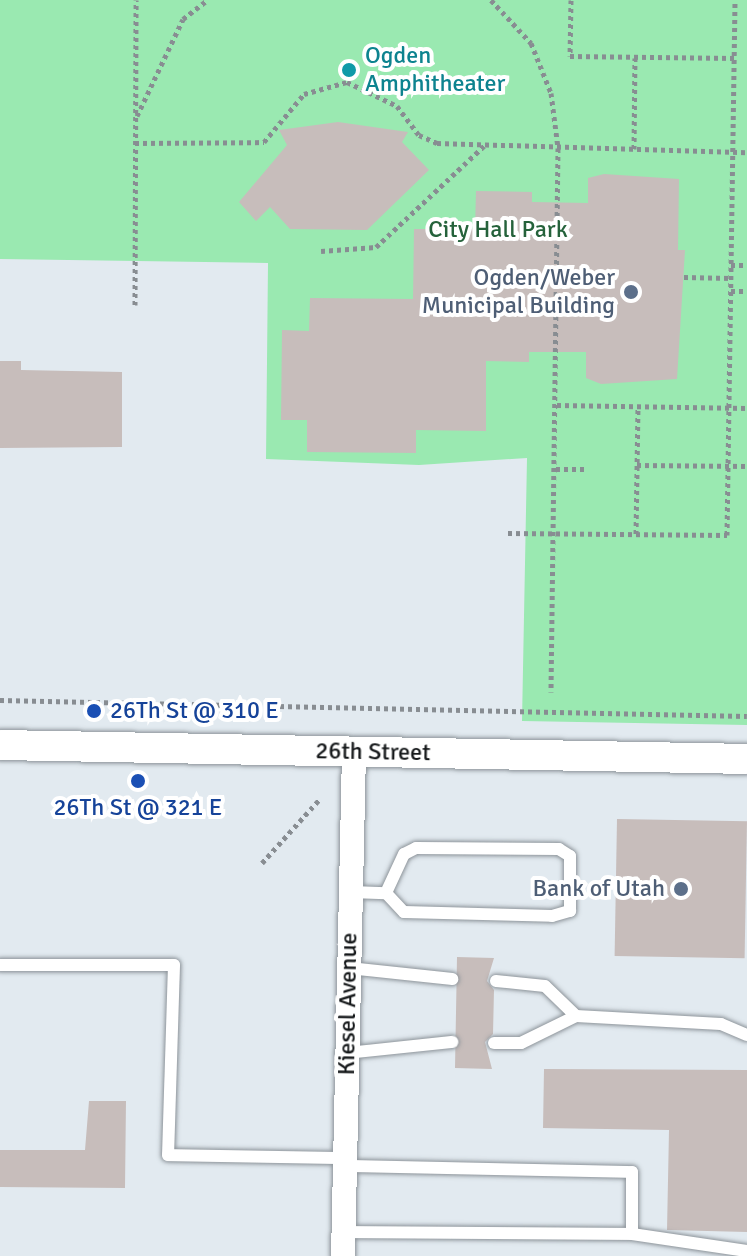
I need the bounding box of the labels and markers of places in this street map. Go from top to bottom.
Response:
place label: Ogden Amphitheater [365,42,505,98]
marker: Ogden Amphitheater [340,61,358,79]
place label: Ogden/Weber Municipal Building [422,264,615,320]
marker: Ogden/Weber Municipal Building [622,283,640,301]
place label: 26Th St @ 310 E [110,697,279,725]
marker: 26Th St @ 310 E [85,702,103,720]
marker: 26Th St @ 321 E [129,772,147,790]
place label: 26Th St @ 321 E [54,794,222,822]
place label: Bank of Utah [533,875,665,903]
marker: Bank of Utah [672,880,690,898]

